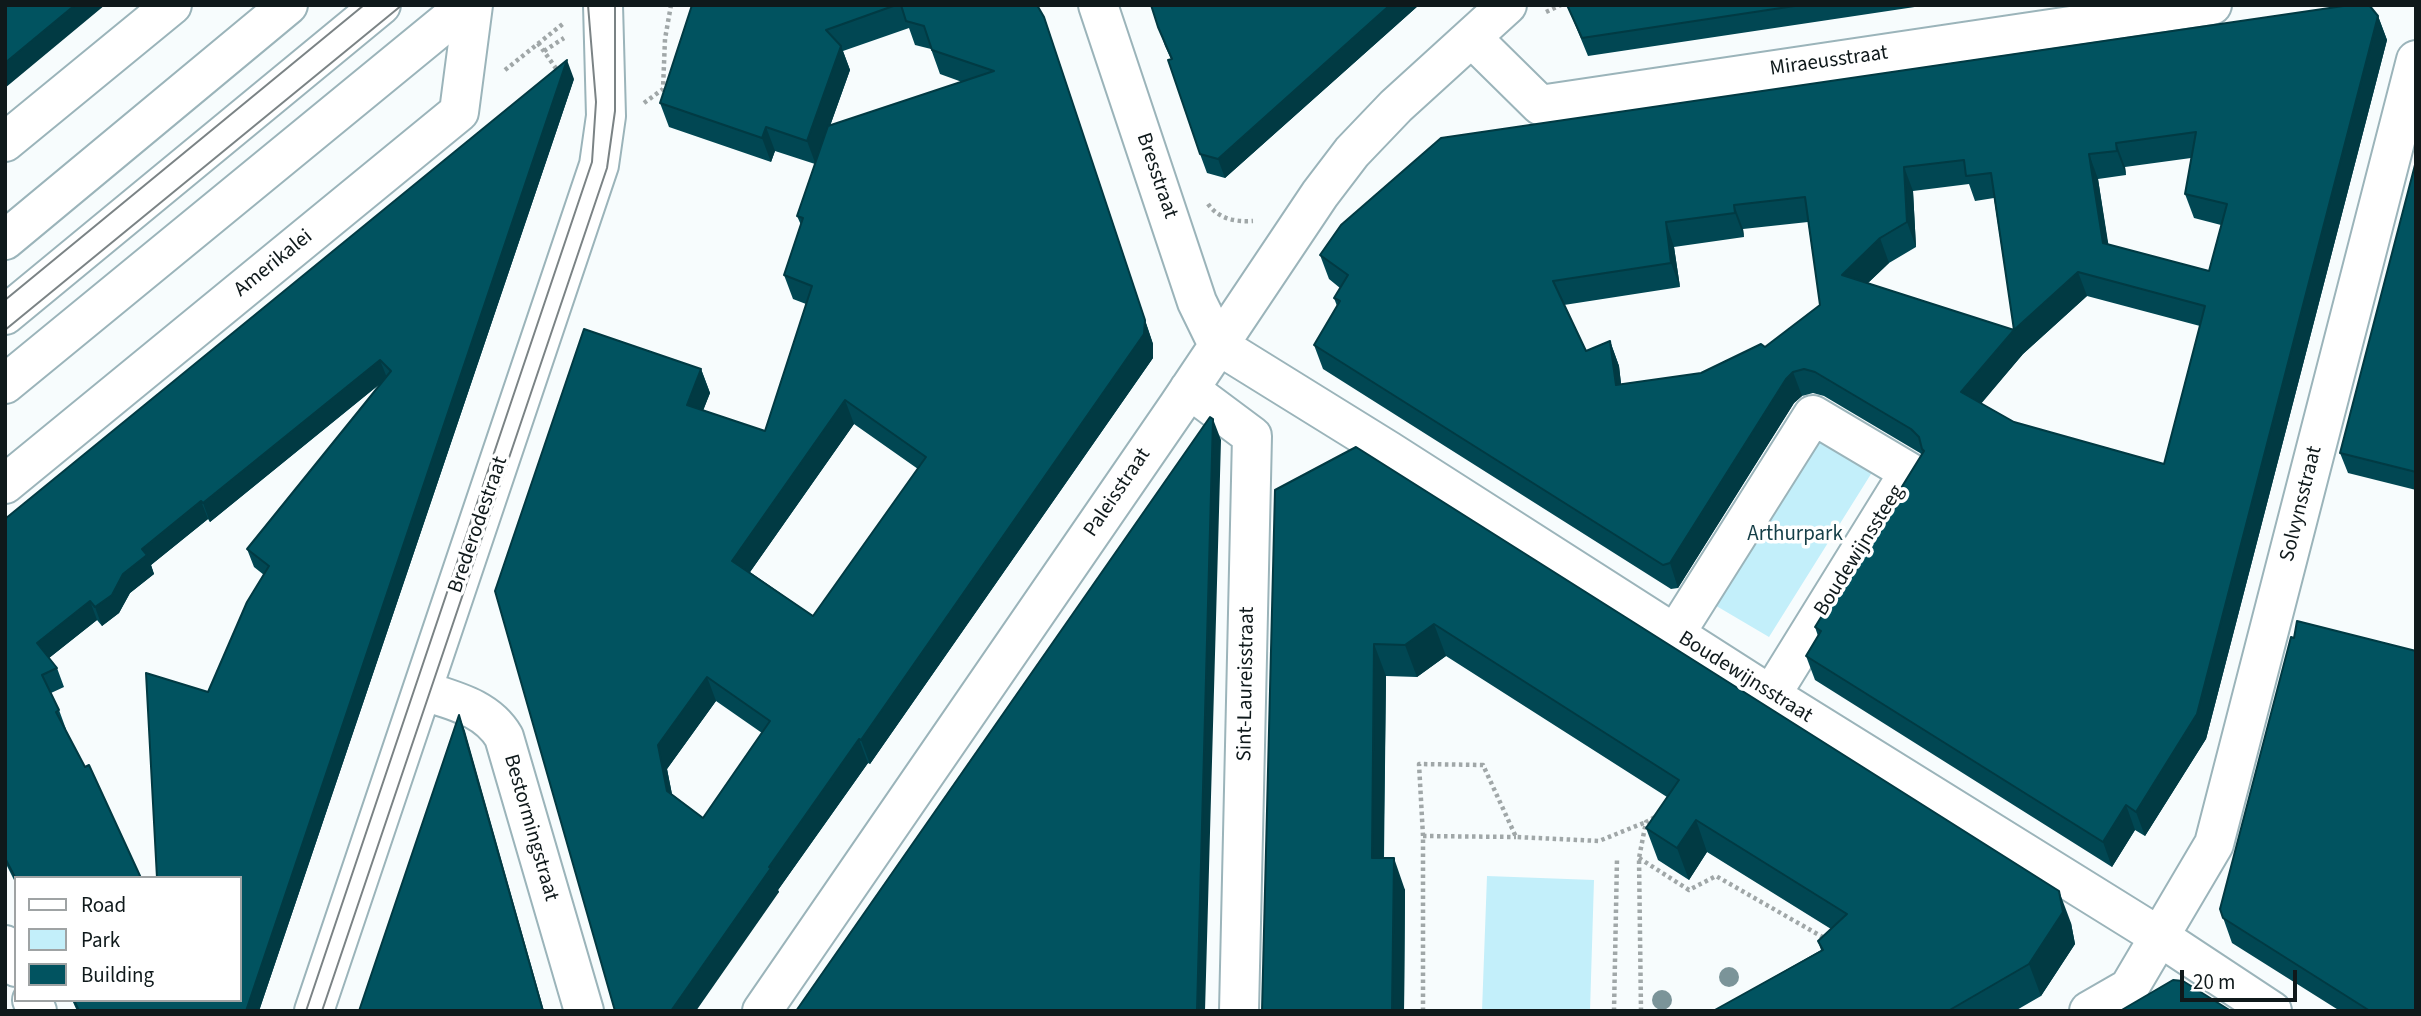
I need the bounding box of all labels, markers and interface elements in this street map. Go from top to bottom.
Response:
street label: Miraeusstraat [1768,41,1890,83]
street label: Bresstraat [1130,130,1182,222]
street label: Amerikalei [230,225,318,303]
street label: Paleisstraat [1079,444,1157,542]
street label: Solvynsstraat [2275,444,2329,564]
street label: Brederodestraat [444,453,514,597]
street label: Boudewijnssteeg [1810,481,1910,621]
park label: Arthurpark [1747,522,1843,548]
street label: Sint-Laureisstraat [1233,606,1261,762]
street label: Boudewijnsstraat [1673,627,1817,729]
street label: Bestormingstraat [497,752,563,904]
legend [14,876,242,1002]
text: Road [81,890,126,920]
text: Park [81,925,120,955]
scale bar [2183,956,2300,1000]
text: Building [81,960,154,990]
text: 20 m [2193,967,2235,997]

